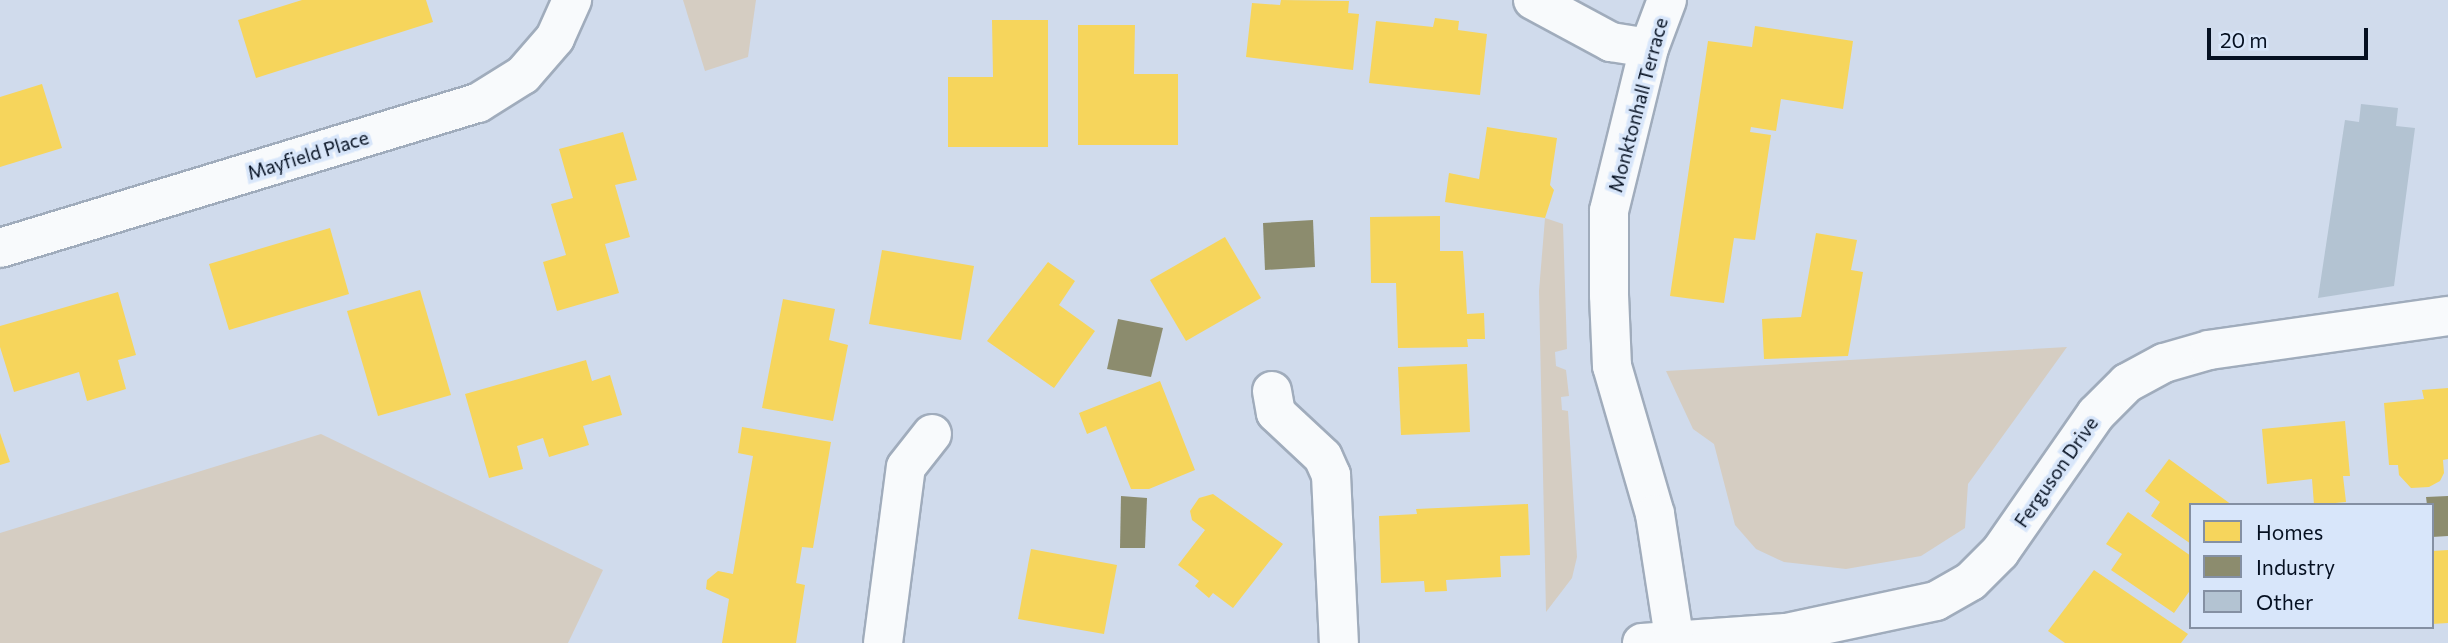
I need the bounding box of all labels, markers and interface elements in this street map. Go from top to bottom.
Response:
scale bar [2210,14,2371,58]
street label: Monktonhall Terrace [1604,15,1672,195]
text: 20 m [2220,27,2268,52]
street label: Mayfield Place [245,126,371,184]
street label: Ferguson Drive [2010,412,2102,532]
legend [2189,503,2434,629]
text: Homes [2256,519,2323,544]
text: Industry [2256,554,2335,579]
text: Other [2256,589,2313,614]

